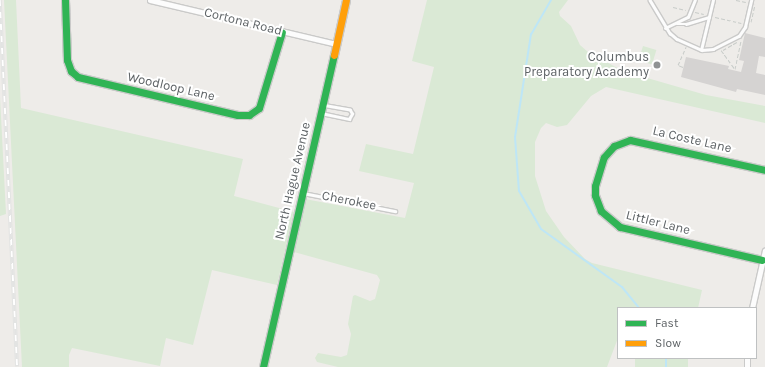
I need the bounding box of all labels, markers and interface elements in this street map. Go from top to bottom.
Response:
street label: Cortona Road [202,5,284,39]
place label: Columbus Preparatory Academy [524,50,649,81]
marker: Columbus Preparatory Academy [652,60,662,70]
street label: Woodloop Lane [126,69,216,105]
street label: North Hague Avenue [272,121,314,241]
street label: La Coste Lane [651,123,733,157]
street label: Cherokee [321,188,377,214]
street label: Littler Lane [624,207,692,239]
legend [617,307,757,359]
text: Fast [655,316,678,330]
text: Slow [655,336,681,350]

